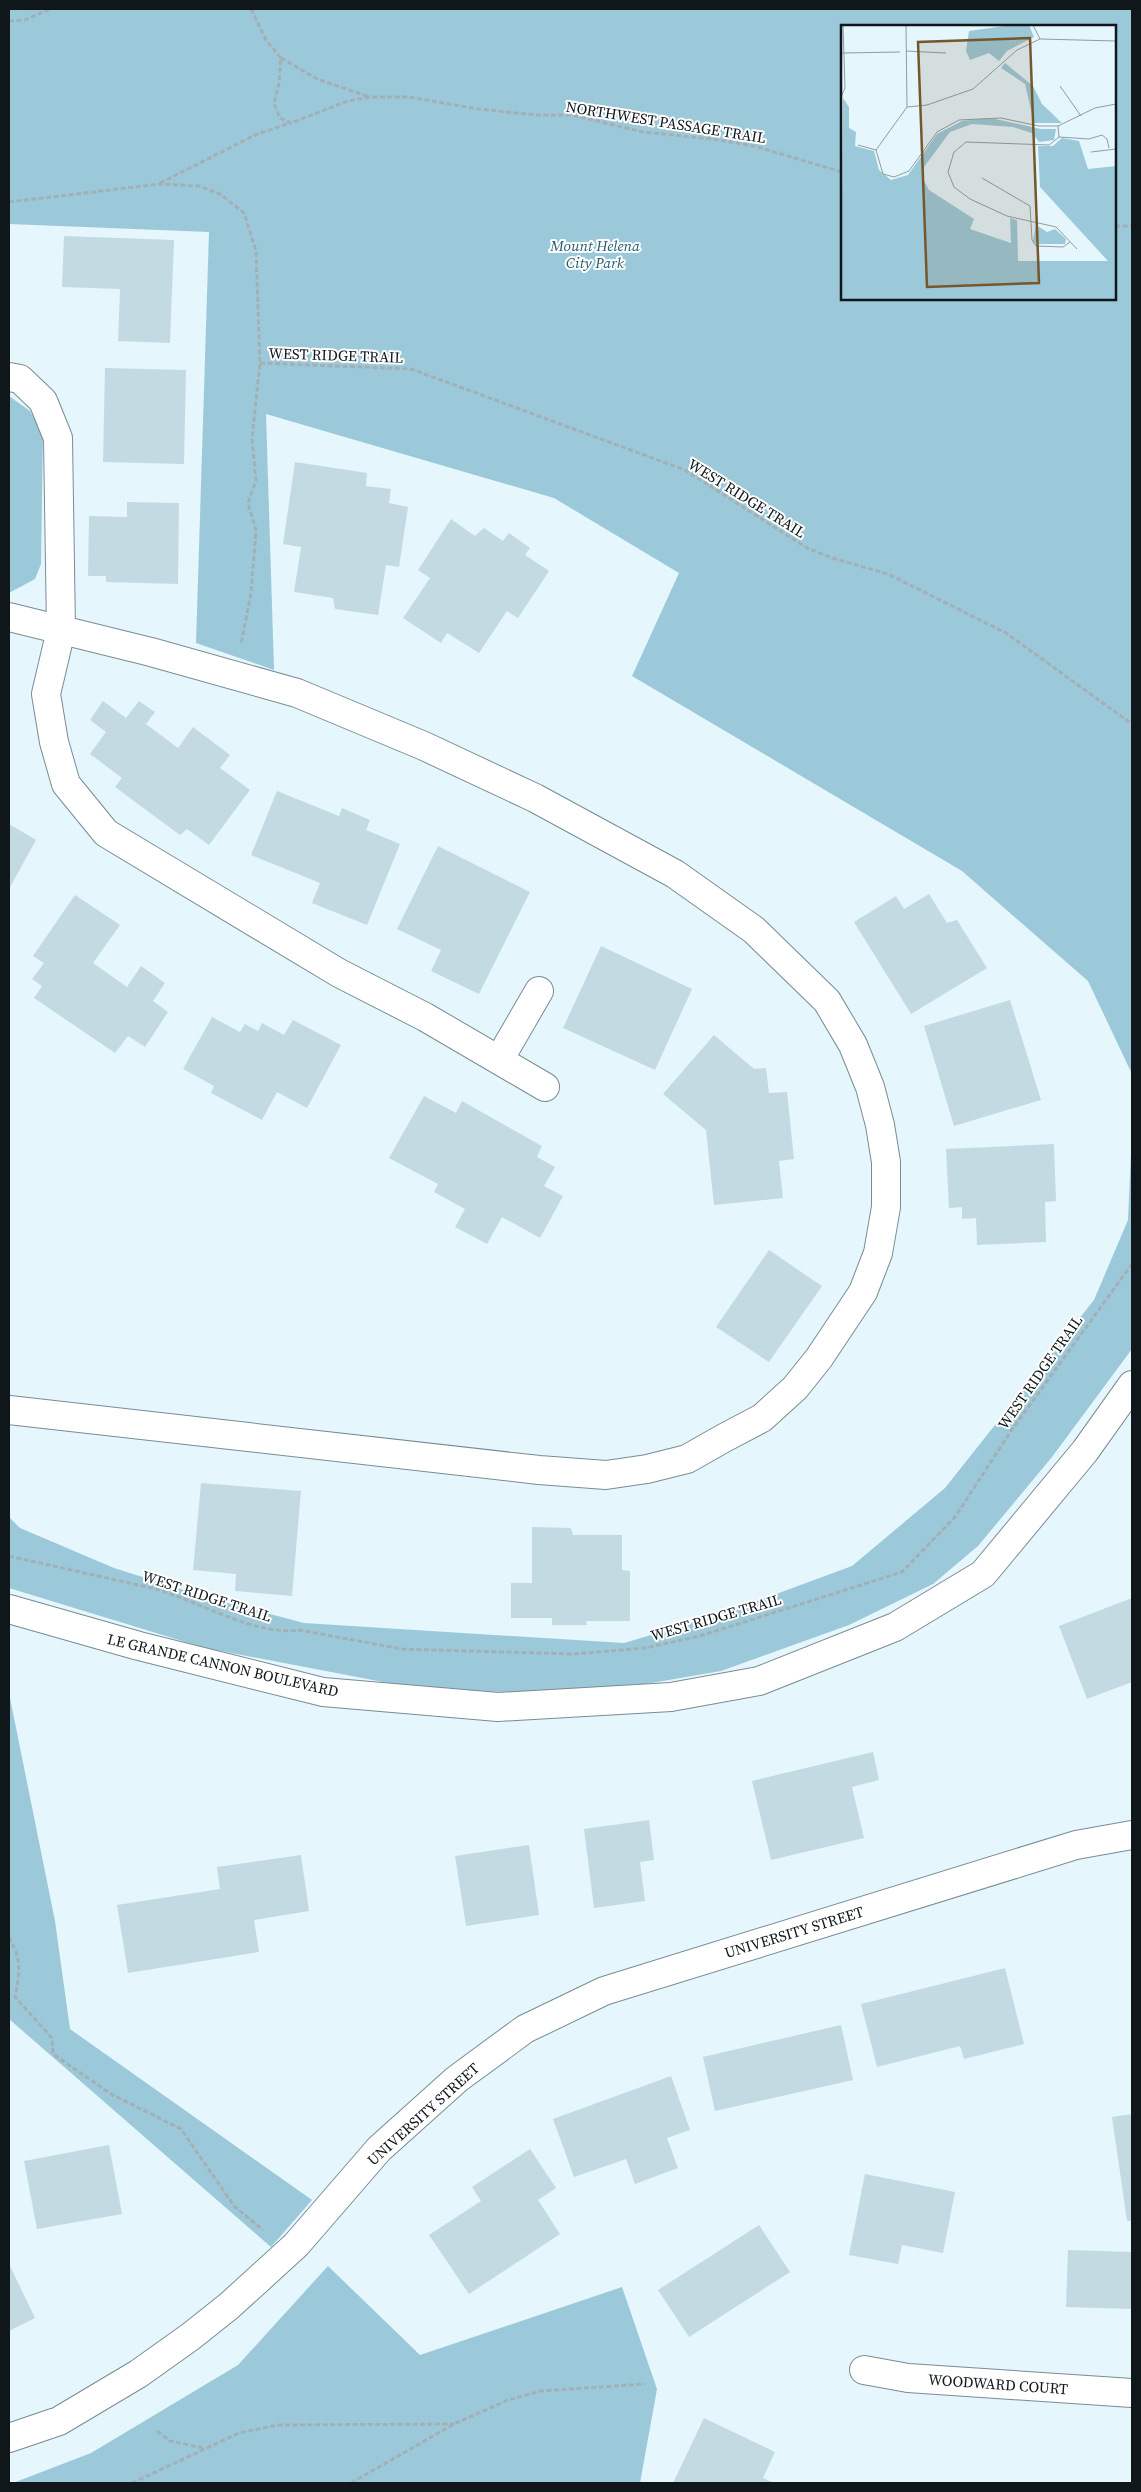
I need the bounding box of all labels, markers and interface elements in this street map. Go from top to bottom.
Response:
inset map [841,25,1116,300]
street label: NORTHWEST PASSAGE TRAIL [565,96,768,148]
park label: Mount Helena City Park [549,235,640,273]
street label: WEST RIDGE TRAIL [268,342,404,368]
street label: WEST RIDGE TRAIL [684,453,810,543]
street label: WEST RIDGE TRAIL [993,1311,1087,1433]
street label: WEST RIDGE TRAIL [140,1565,274,1627]
street label: WEST RIDGE TRAIL [648,1588,784,1646]
street label: LE GRANDE CANNON BOULEVARD [105,1628,341,1702]
street label: UNIVERSITY STREET [722,1901,866,1963]
street label: UNIVERSITY STREET [362,2058,484,2170]
street label: WOODWARD COURT [927,2369,1069,2399]

